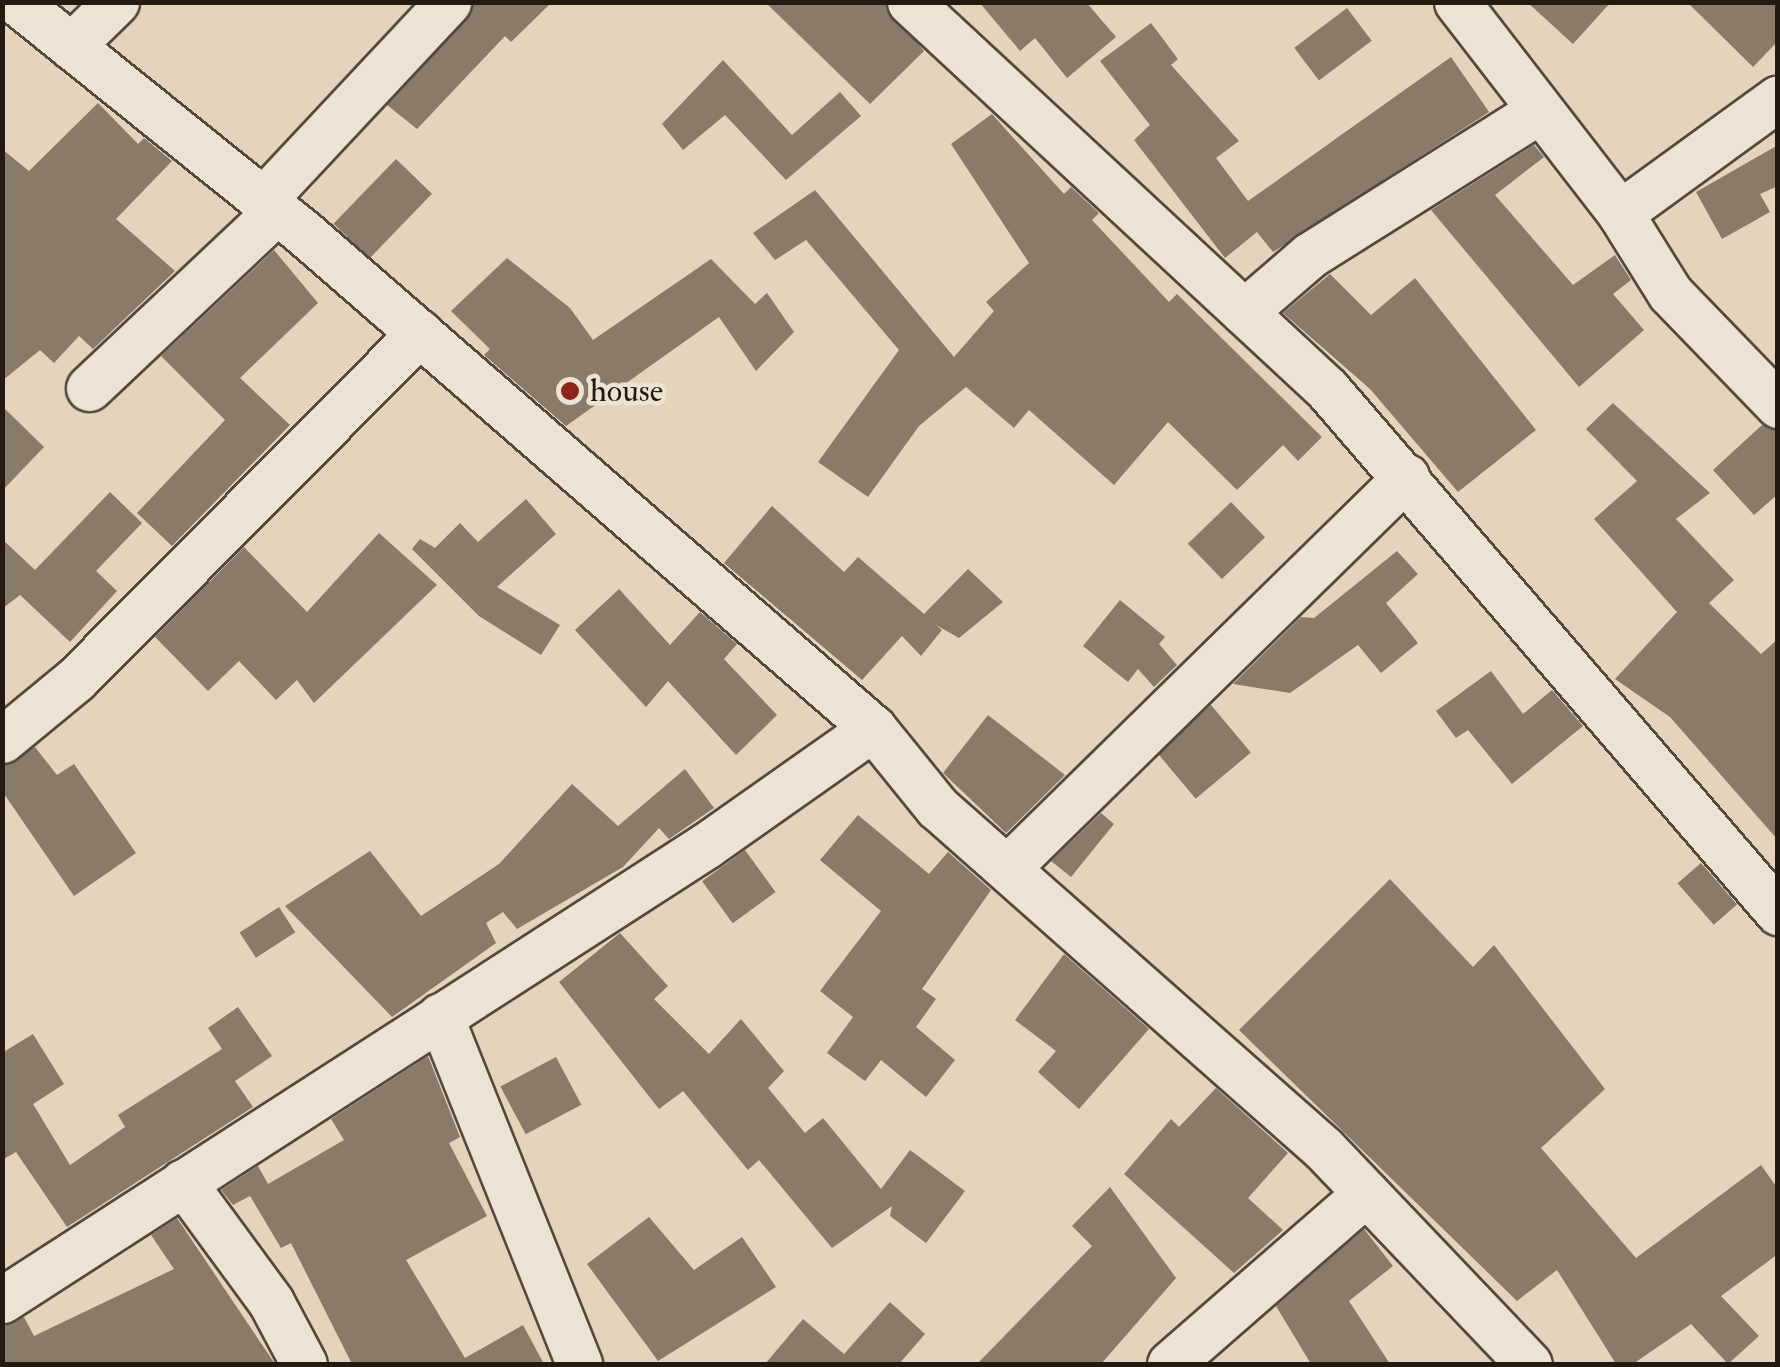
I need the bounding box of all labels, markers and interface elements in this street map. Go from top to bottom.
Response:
place label: house [590,372,663,410]
marker: house [559,380,581,402]

